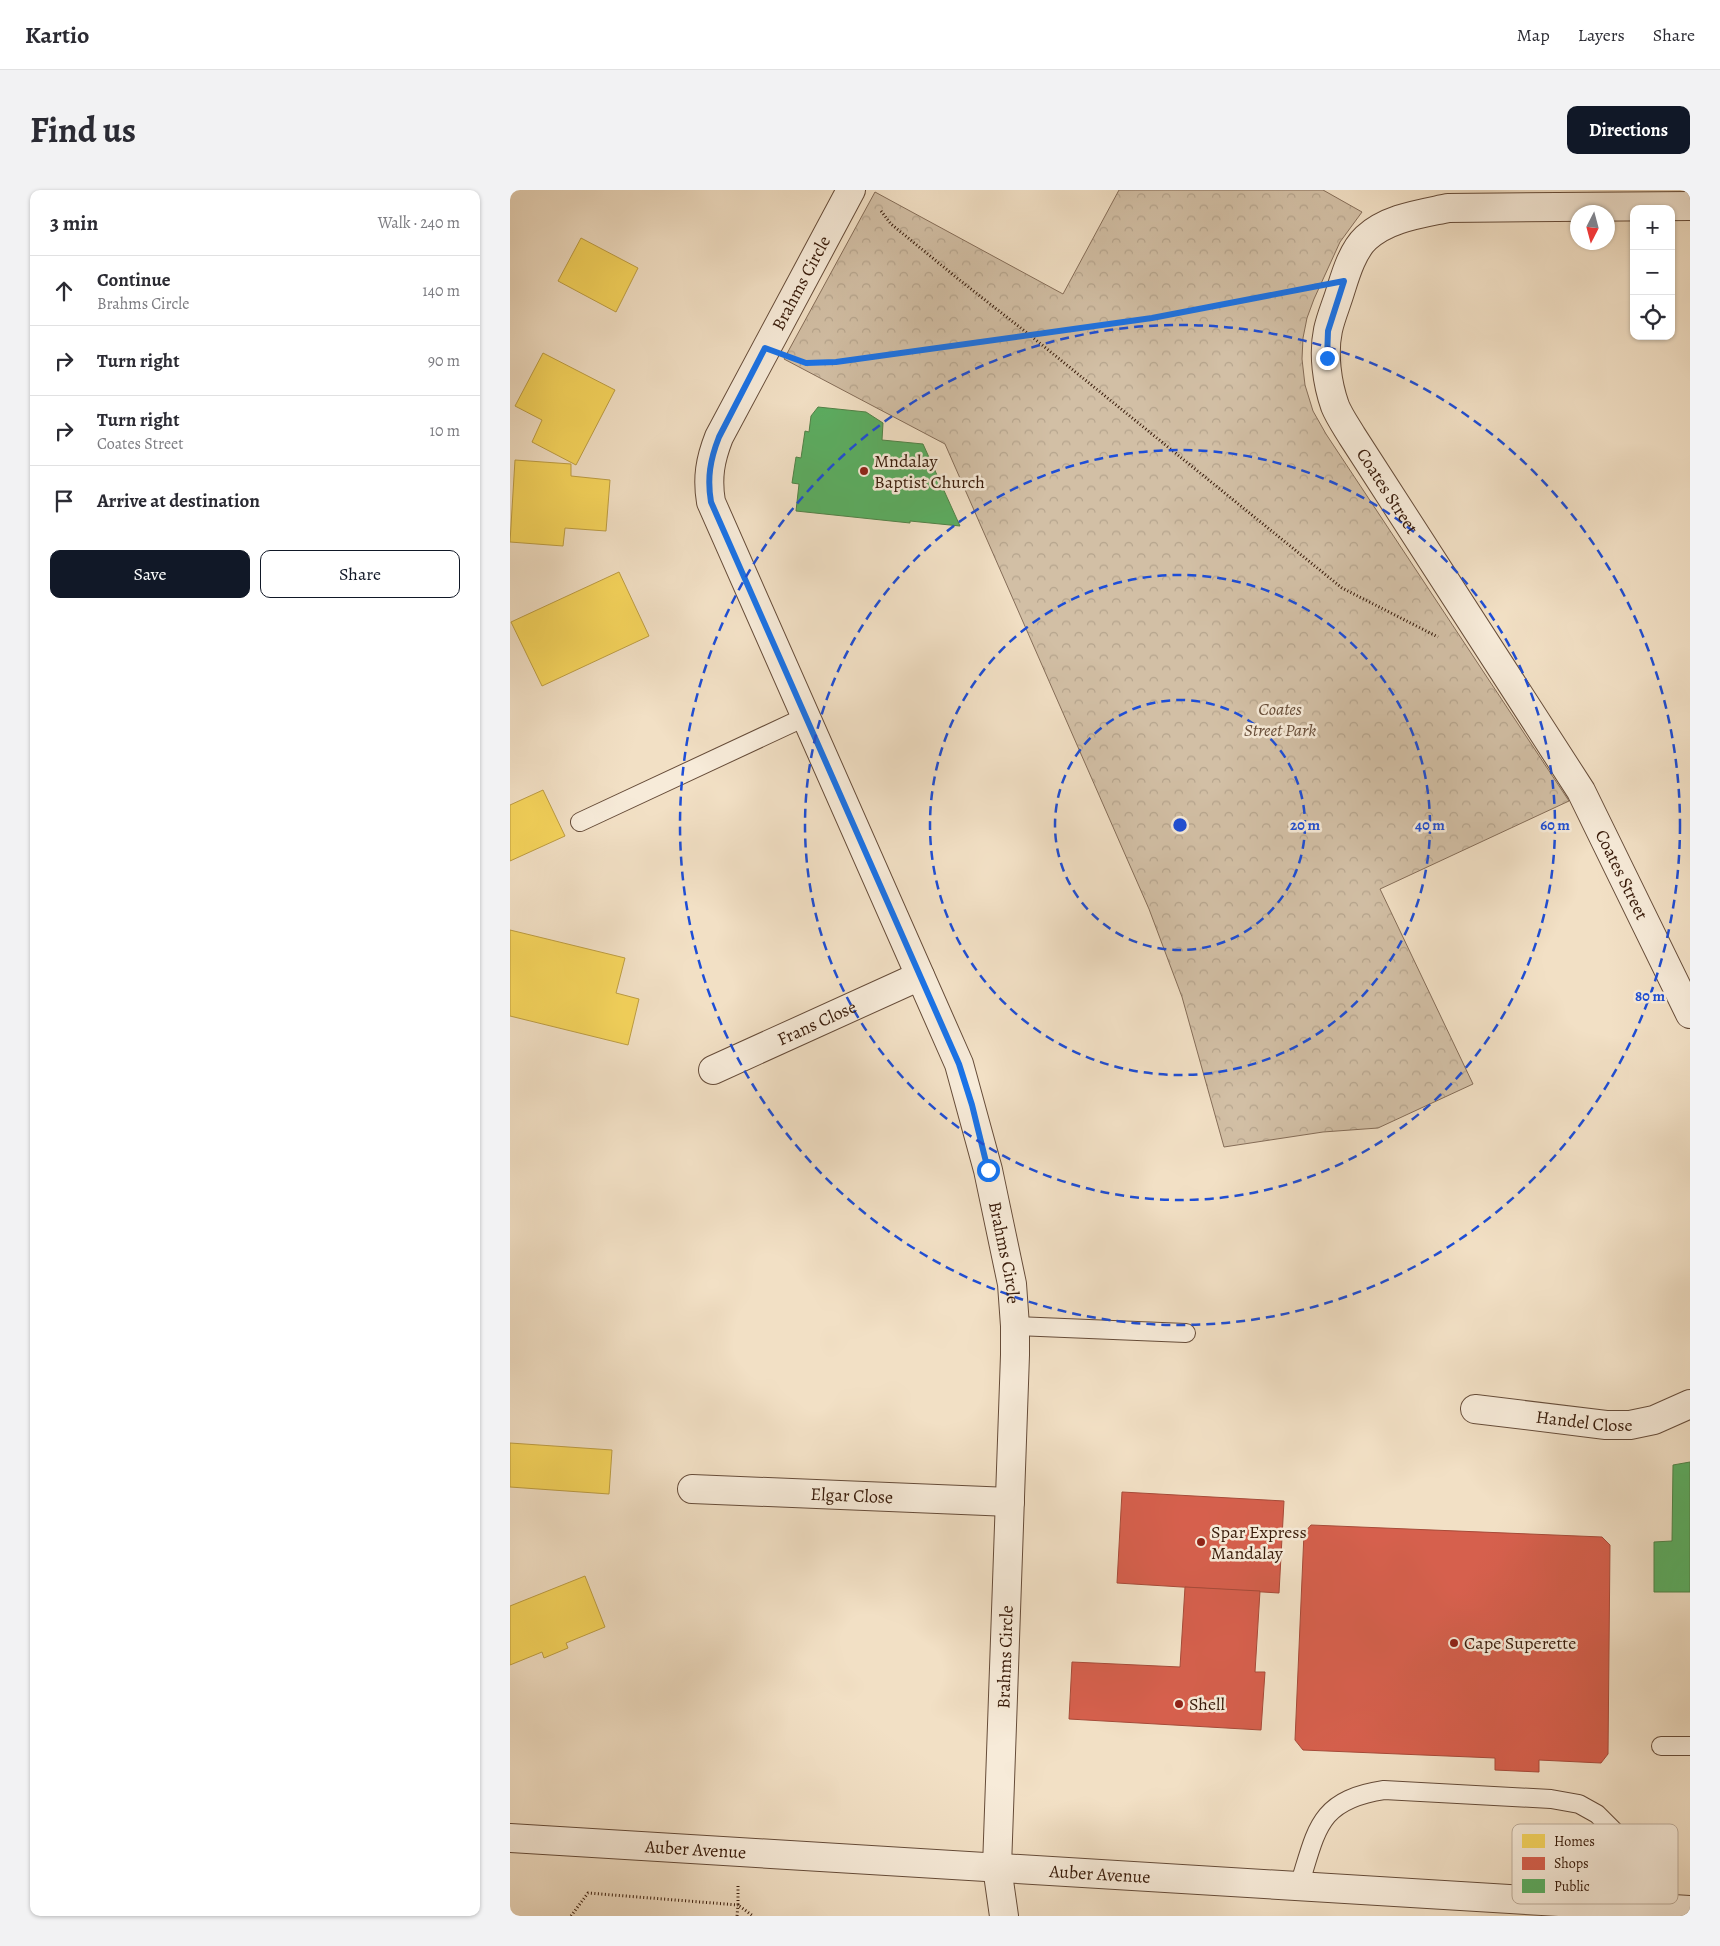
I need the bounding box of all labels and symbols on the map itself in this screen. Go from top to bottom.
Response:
north arrow [1570,205,1615,250]
street label: Brahms Circle [766,232,836,334]
route end [1316,347,1339,370]
street label: Coates Street [1351,444,1424,539]
place label: Mndalay Baptist Church [874,449,985,494]
marker: Mndalay Baptist Church [858,465,870,477]
park label: Coates Street Park [1244,697,1316,742]
text: 20 m [1290,815,1320,835]
text: 40 m [1415,815,1445,835]
text: 60 m [1540,815,1570,835]
centre of rings [1171,816,1189,834]
street label: Coates Street [1590,826,1654,924]
text: 80 m [1635,986,1665,1006]
street label: Frans Close [773,994,860,1051]
route start [977,1159,1000,1182]
street label: Brahms Circle [983,1199,1025,1305]
street label: Handel Close [1534,1405,1633,1437]
street label: Elgar Close [810,1482,894,1509]
place label: Spar Express Mandalay [1211,1520,1307,1565]
marker: Spar Express Mandalay [1195,1536,1207,1548]
street label: Brahms Circle [991,1605,1019,1709]
place label: Cape Superette [1464,1631,1576,1655]
marker: Cape Superette [1448,1637,1460,1649]
place label: Shell [1189,1692,1225,1716]
marker: Shell [1173,1698,1185,1710]
legend [1512,1824,1678,1904]
text: Homes [1554,1832,1595,1851]
street label: Auber Avenue [643,1834,747,1864]
text: Shops [1554,1854,1589,1873]
street label: Auber Avenue [1048,1859,1151,1889]
text: Public [1554,1877,1590,1896]

